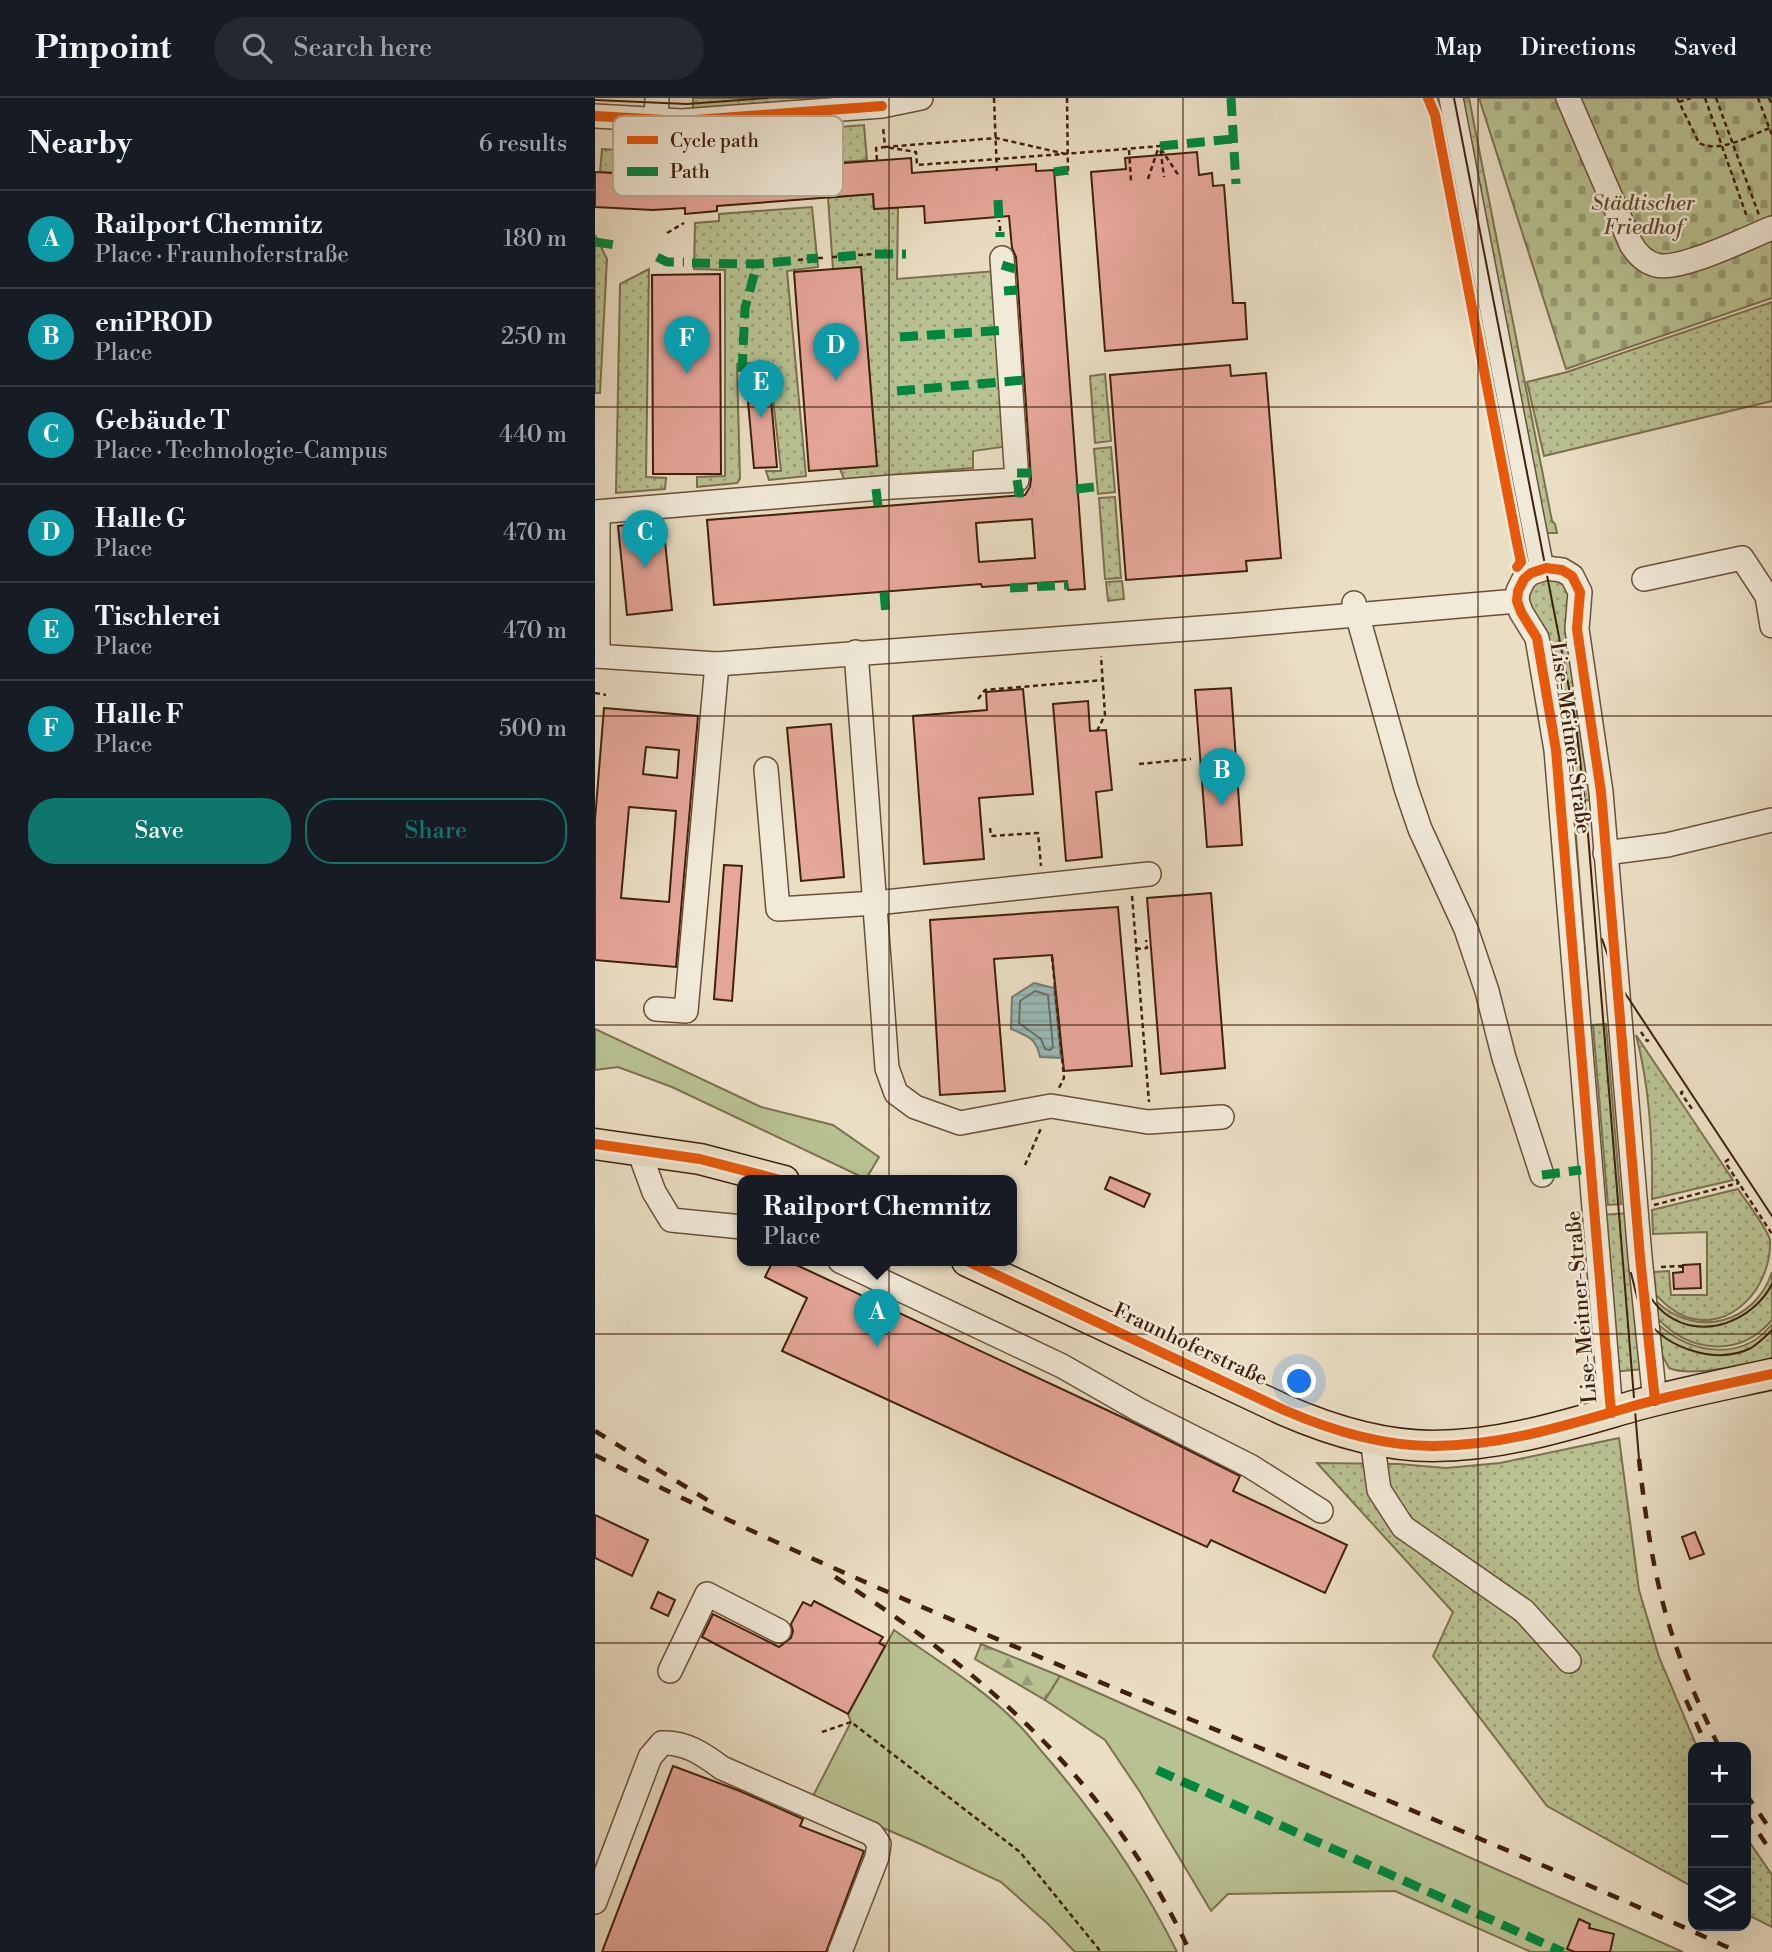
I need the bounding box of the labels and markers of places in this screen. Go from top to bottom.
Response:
pin: F [664,316,710,374]
pin: D [813,323,859,381]
pin: E [738,360,784,418]
pin: C [622,510,668,568]
pin: B [1199,748,1245,806]
pin: A [854,1289,900,1347]

